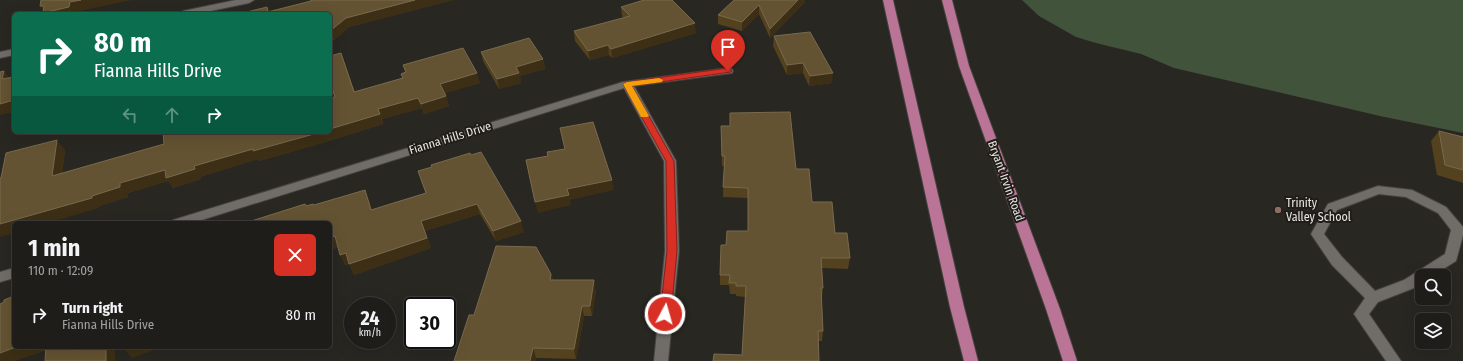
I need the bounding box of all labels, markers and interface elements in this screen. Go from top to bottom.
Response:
text: 80 m [94,26,151,59]
icon: right [28,28,80,80]
pin [711,30,745,71]
icon: arrive [717,36,739,58]
text: Fianna Hills Drive [94,60,222,82]
icon: left [119,104,141,126]
icon: ahead [161,104,183,126]
icon: right [203,104,225,126]
street label: Fianna Hills Drive [407,119,493,157]
street label: Bryant Irvin Road [985,139,1027,223]
place label: Trinity Valley School [1286,196,1351,224]
marker: Trinity Valley School [1273,205,1283,215]
text: 1 min [28,234,80,262]
button: close [274,234,316,276]
text: 110 m · 12:09 [28,263,93,278]
map controls [1415,269,1451,349]
button: search [1415,269,1451,305]
position arrow [644,293,686,335]
speed limit sign: 30 [404,297,456,349]
text: Turn right [62,299,123,317]
icon: right [28,304,50,326]
text: 80 m [286,306,316,324]
text: 24 [360,306,380,330]
button: layers [1415,313,1451,349]
text: Fianna Hills Drive [62,317,154,332]
text: km/h [359,327,381,339]

